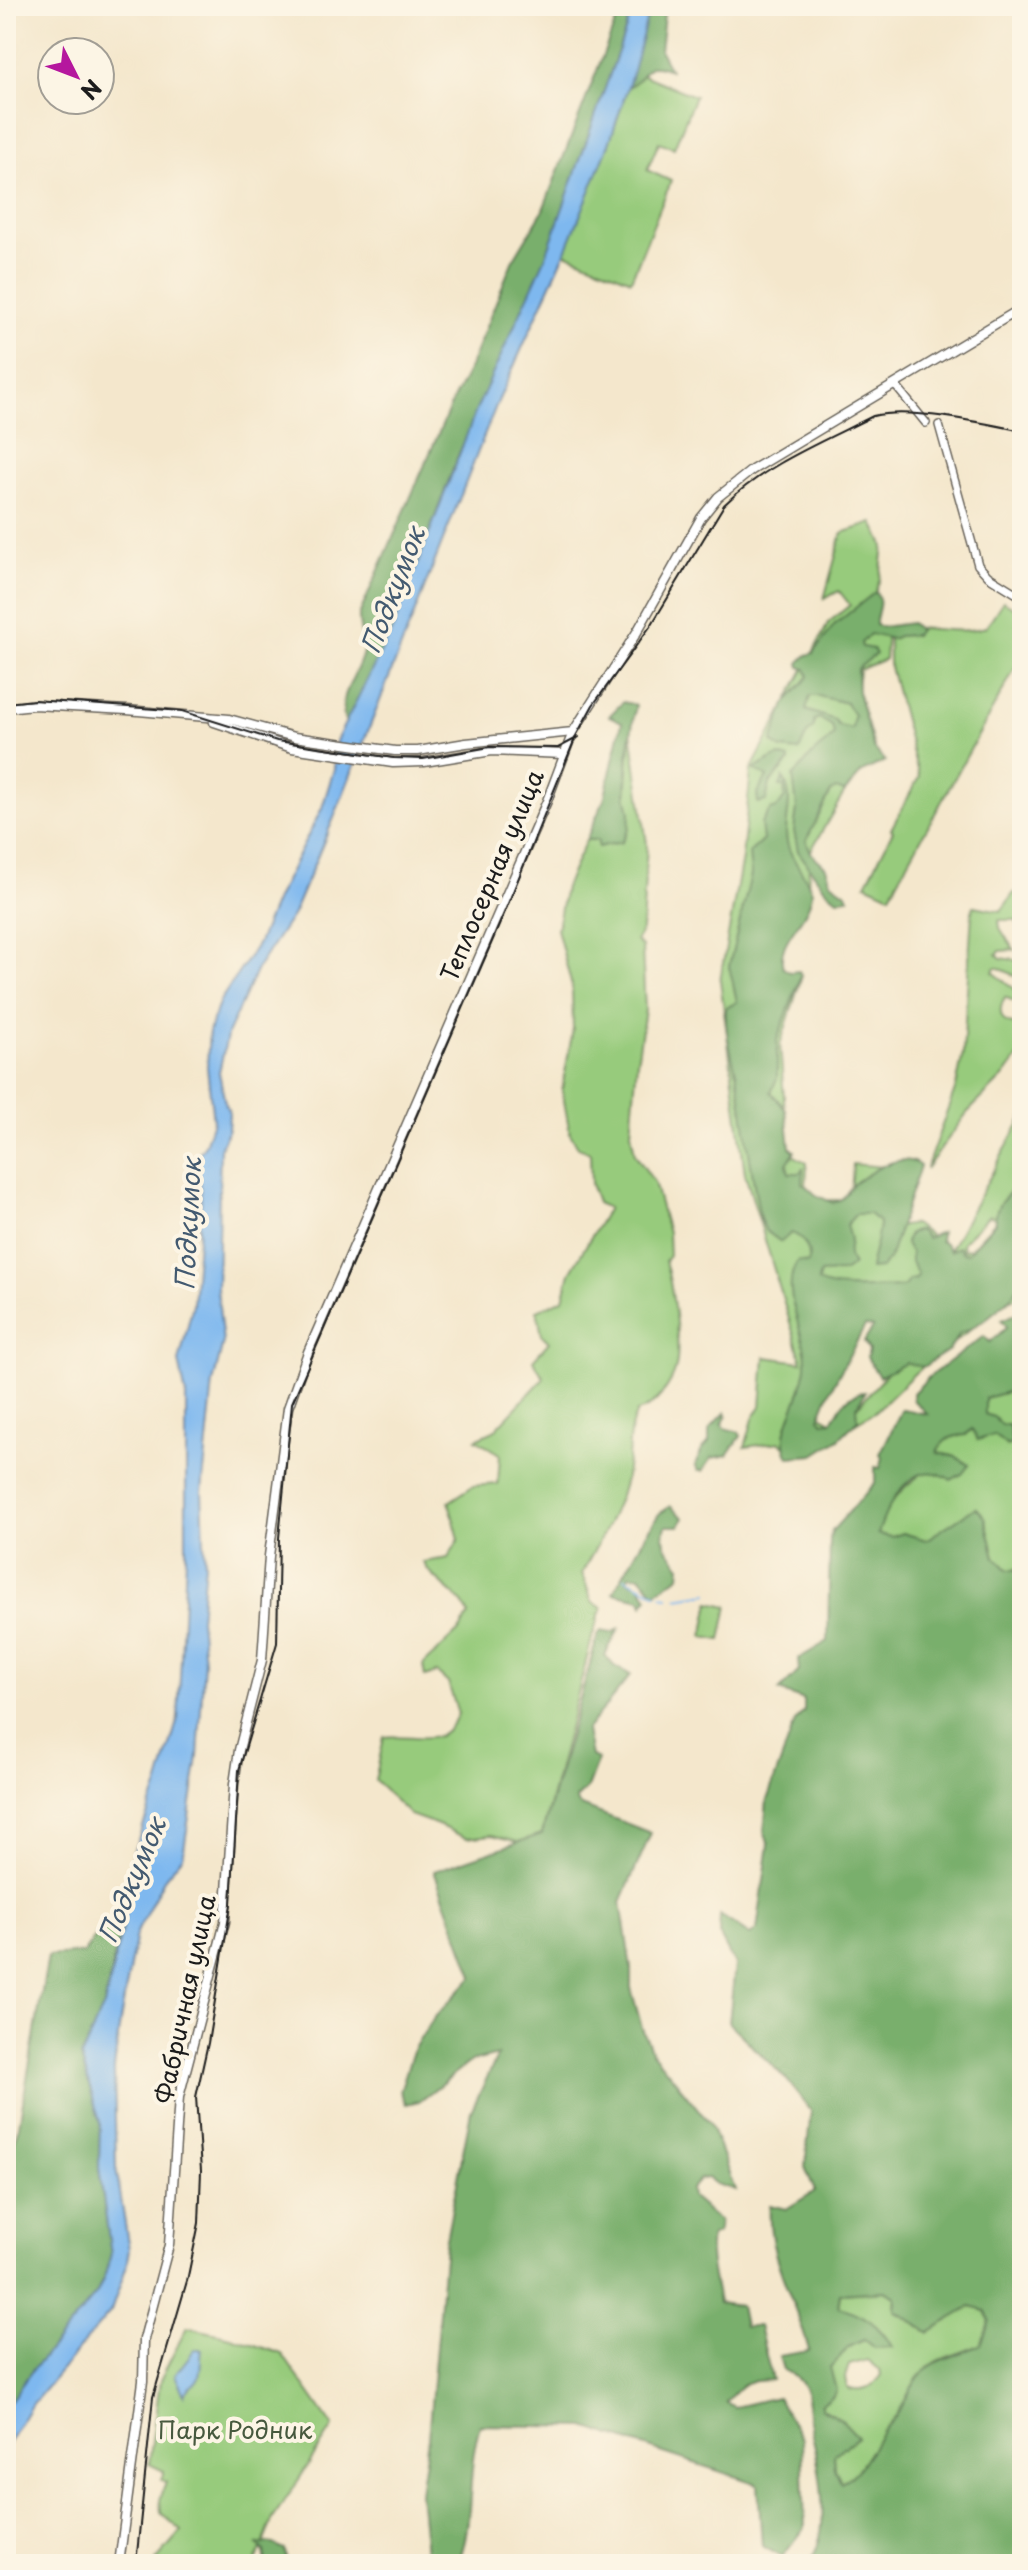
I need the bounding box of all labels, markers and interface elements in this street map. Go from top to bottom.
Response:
north arrow [36,36,116,116]
text: N [74,73,110,108]
water label: Подкумок [350,519,435,659]
street label: Теплосерная улица [430,764,552,986]
water label: Подкумок [164,1154,210,1291]
water label: Подкумок [87,1809,176,1949]
street label: Фабричная улица [144,1891,224,2107]
park label: Парк Родник [158,2411,313,2447]

